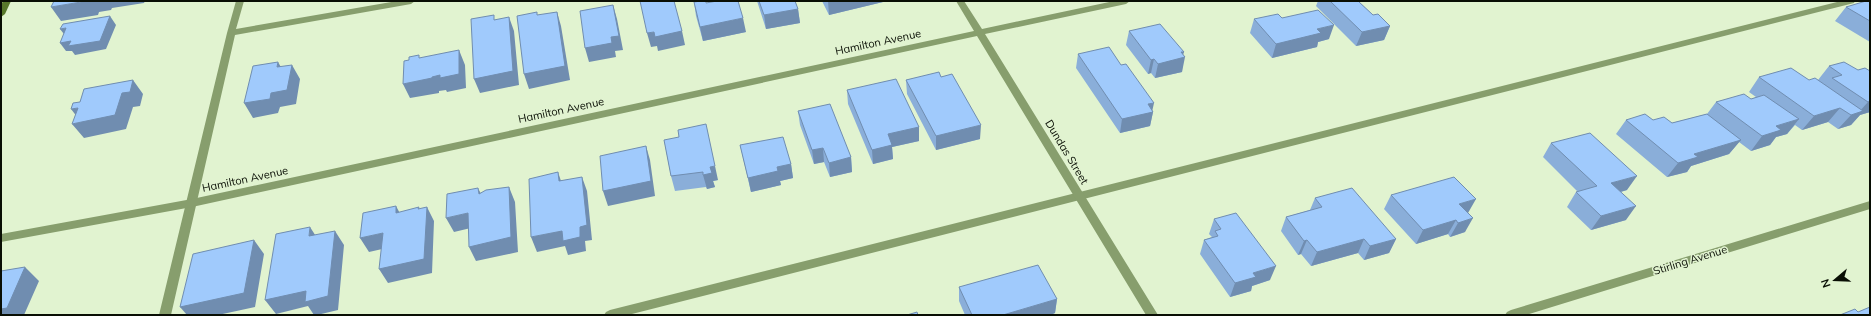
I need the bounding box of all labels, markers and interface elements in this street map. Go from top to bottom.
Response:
street label: Hamilton Avenue [834,26,922,58]
street label: Hamilton Avenue [517,94,605,126]
street label: Dundas Street [1042,117,1092,187]
street label: Hamilton Avenue [201,163,289,195]
street label: Stirling Avenue [1651,242,1729,278]
north arrow [1815,260,1855,300]
text: N [1818,277,1834,289]

